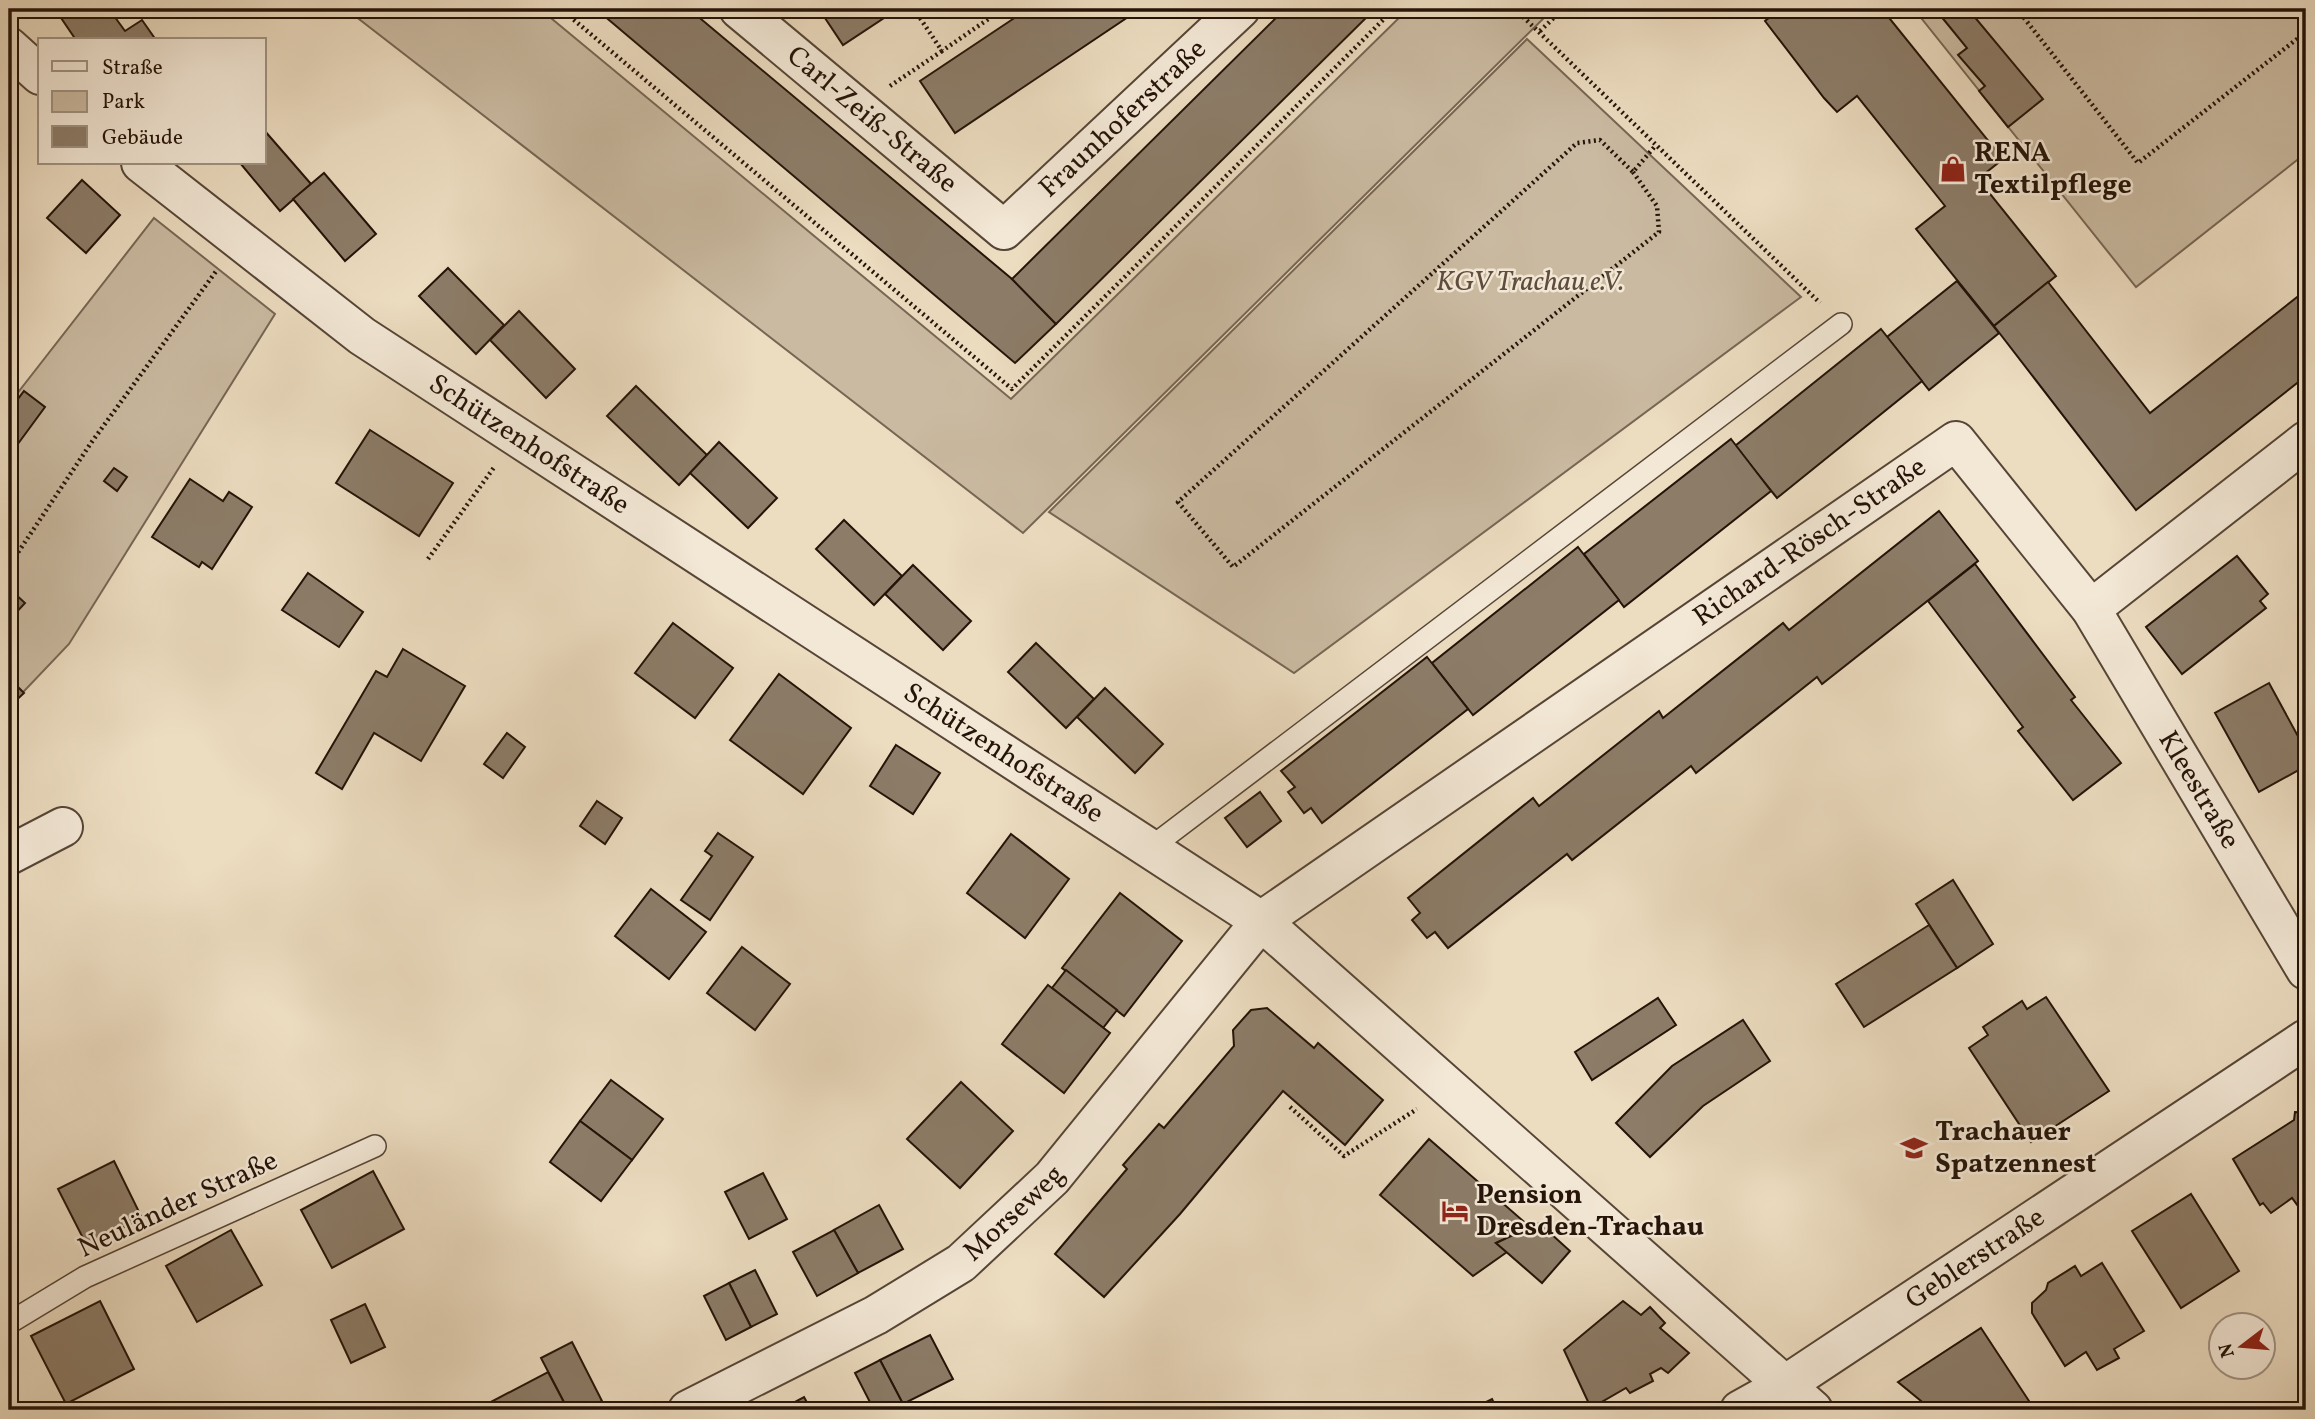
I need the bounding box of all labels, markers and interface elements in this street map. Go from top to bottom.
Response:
street label: Fraunhoferstraße [1030,30,1215,207]
street label: Carl-Zeiß-Straße [778,37,966,203]
legend [38,38,266,164]
text: Straße [102,54,163,83]
text: Park [102,88,145,117]
text: Gebäude [102,124,183,153]
place label: RENA Textilpflege [1974,134,2132,205]
shop icon: RENA Textilpflege [1938,154,1968,184]
park label: KGV Trachau e.V. [1436,263,1624,302]
street label: Schützenhofstraße [421,365,637,524]
street label: Richard-Rösch-Straße [1685,448,1934,636]
street label: Schützenhofstraße [895,674,1112,833]
street label: Kleestraße [2148,724,2249,857]
place label: Trachauer Spatzennest [1935,1113,2096,1184]
school or university icon: Trachauer Spatzennest [1899,1133,1929,1163]
street label: Neuländer Straße [72,1142,284,1268]
street label: Morseweg [955,1157,1074,1271]
place label: Pension Dresden-Trachau [1476,1176,1704,1247]
hotel icon: Pension Dresden-Trachau [1440,1196,1470,1226]
street label: Geblerstraße [1898,1198,2053,1319]
north arrow [2206,1310,2276,1380]
text: N [2213,1340,2242,1360]

